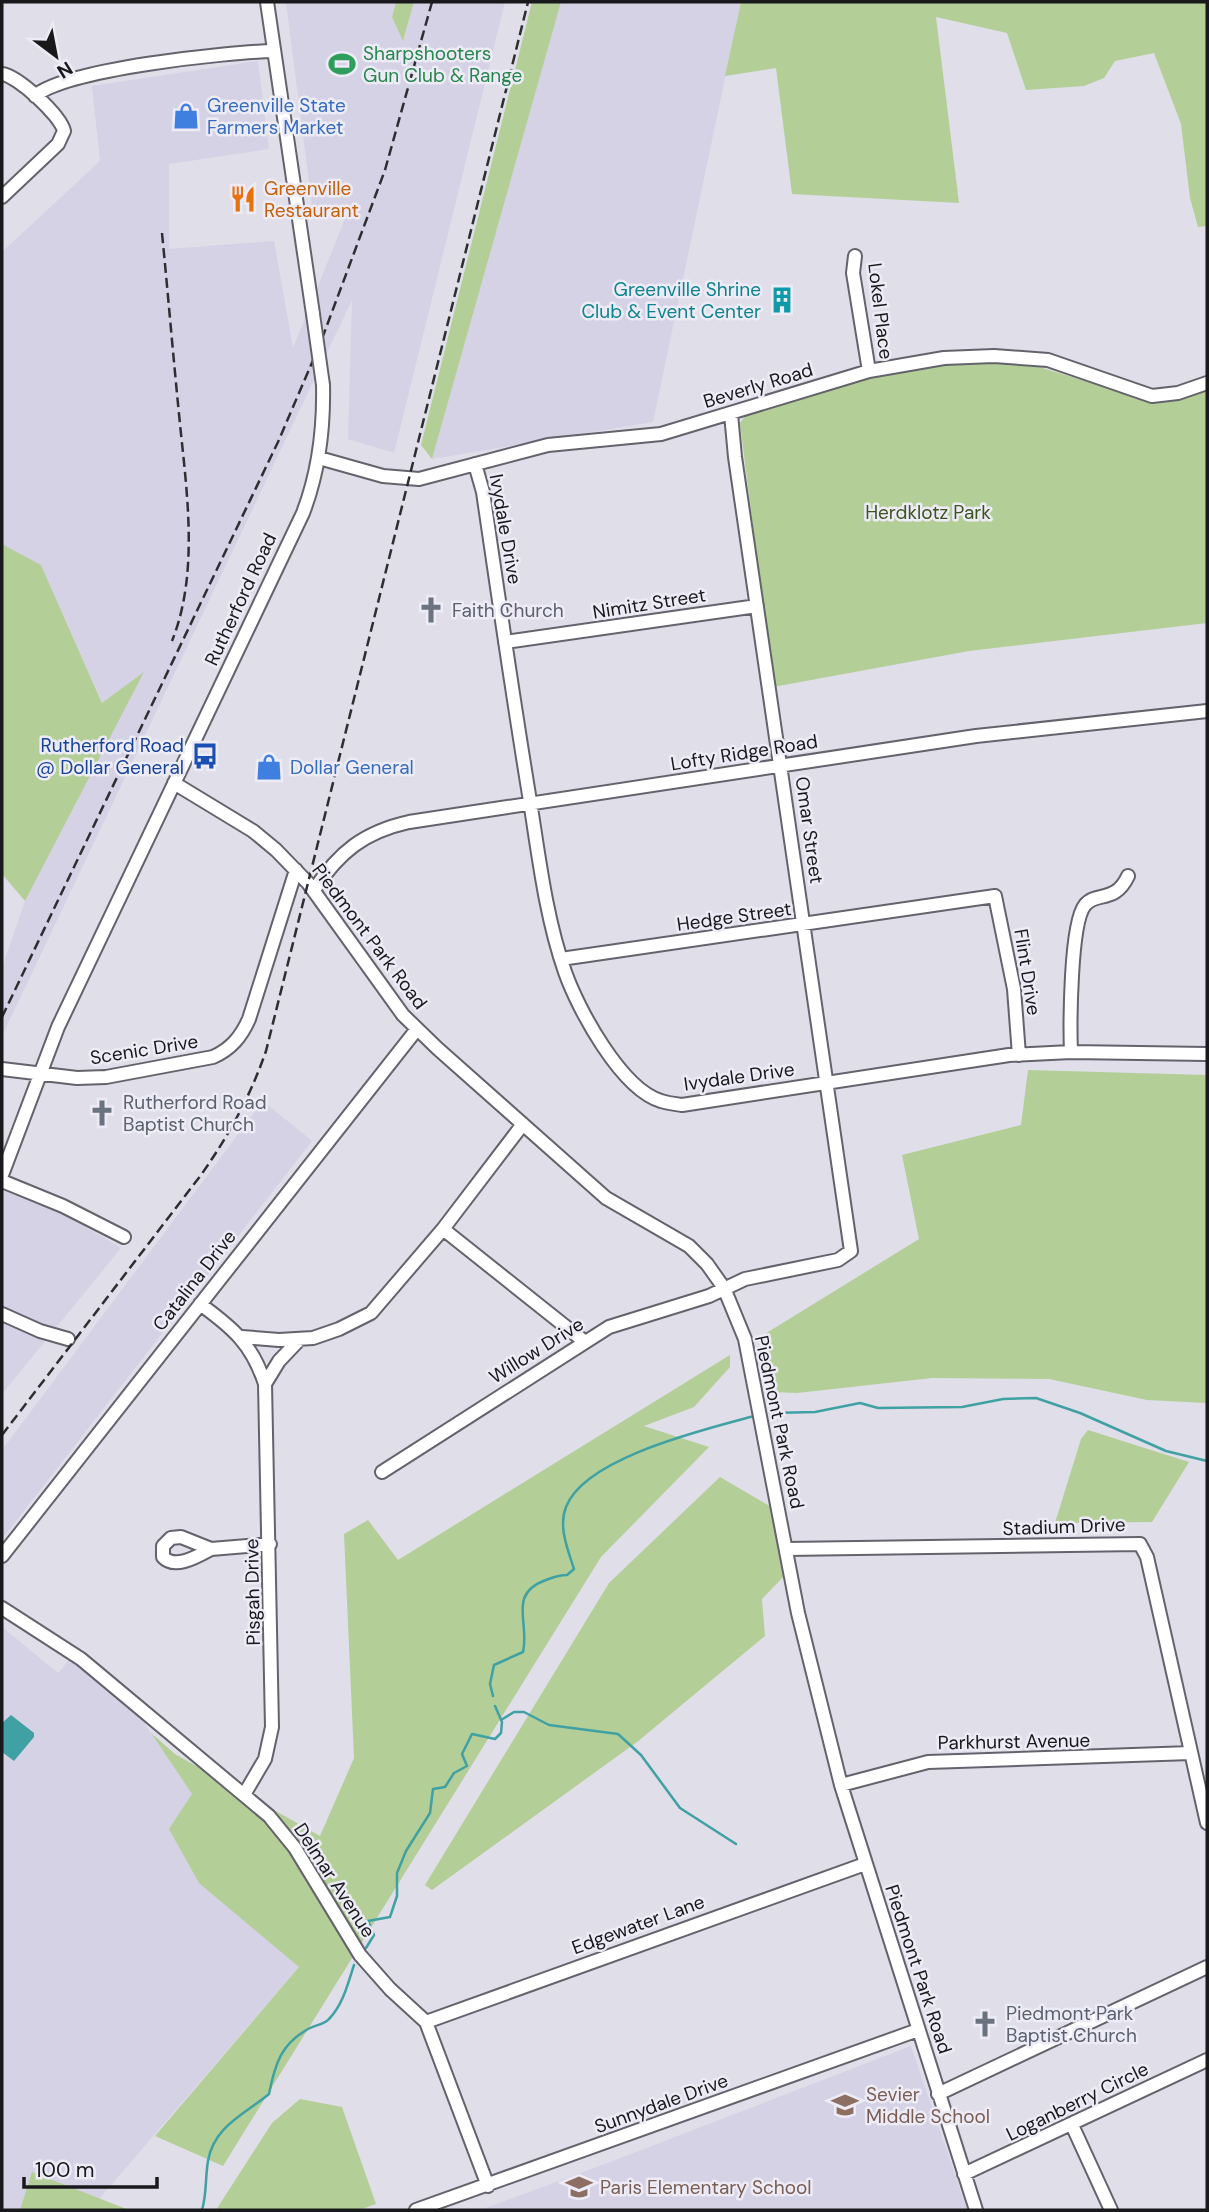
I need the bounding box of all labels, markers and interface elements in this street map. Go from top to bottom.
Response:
north arrow [21,21,91,91]
place label: Sharpshooters Gun Club & Range [363,41,522,88]
sports icon: Sharpshooters Gun Club & Range [327,49,357,79]
text: N [52,56,77,84]
place label: Greenville State Farmers Market [207,93,346,140]
shop icon: Greenville State Farmers Market [171,101,201,131]
place label: Greenville Restaurant [264,176,359,223]
restaurant icon: Greenville Restaurant [228,184,258,214]
street label: Lokel Place [862,261,899,361]
place label: Greenville Shrine Club & Event Center [582,277,761,324]
building icon: Greenville Shrine Club & Event Center [767,285,797,315]
street label: Beverly Road [700,357,816,414]
street label: Ivydale Drive [484,472,527,586]
park label: Herdklotz Park [865,500,991,525]
street label: Rutherford Road [199,529,282,670]
street label: Nimitz Street [591,582,707,625]
church icon: Faith Church [416,595,446,625]
place label: Faith Church [452,598,564,623]
street label: Lofty Ridge Road [669,729,819,776]
place label: Rutherford Road @ Dollar General [36,733,184,780]
bus stop icon: Rutherford Road @ Dollar General [190,741,220,771]
shop icon: Dollar General [254,752,284,782]
place label: Dollar General [290,755,414,780]
street label: Omar Street [790,775,829,885]
street label: Piedmont Park Road [306,858,433,1014]
street label: Hedge Street [675,896,793,937]
street label: Flint Drive [1008,927,1047,1017]
street label: Scenic Drive [88,1029,200,1070]
street label: Ivydale Drive [682,1056,796,1097]
place label: Rutherford Road Baptist Church [123,1090,267,1137]
church icon: Rutherford Road Baptist Church [87,1098,117,1128]
street label: Catalina Drive [147,1225,242,1336]
street label: Willow Drive [484,1312,588,1389]
street label: Piedmont Park Road [749,1333,810,1511]
street label: Stadium Drive [1002,1512,1126,1541]
street label: Pisgah Drive [239,1538,266,1646]
street label: Parkhurst Avenue [938,1728,1090,1755]
street label: Delmar Avenue [288,1818,381,1942]
street label: Piedmont Park Road [879,1881,958,2057]
street label: Edgewater Lane [568,1889,708,1960]
place label: Piedmont Park Baptist Church [1006,2001,1137,2048]
church icon: Piedmont Park Baptist Church [970,2009,1000,2039]
street label: Loganberry Circle [1002,2056,1153,2147]
street label: Sunnydale Drive [591,2068,731,2139]
place label: Sevier Middle School [866,2082,990,2129]
school or university icon: Sevier Middle School [830,2090,860,2120]
scale bar [24,2146,158,2190]
text: 100 m [35,2156,95,2184]
school or university icon: Paris Elementary School [564,2172,594,2202]
place label: Paris Elementary School [600,2175,812,2200]

